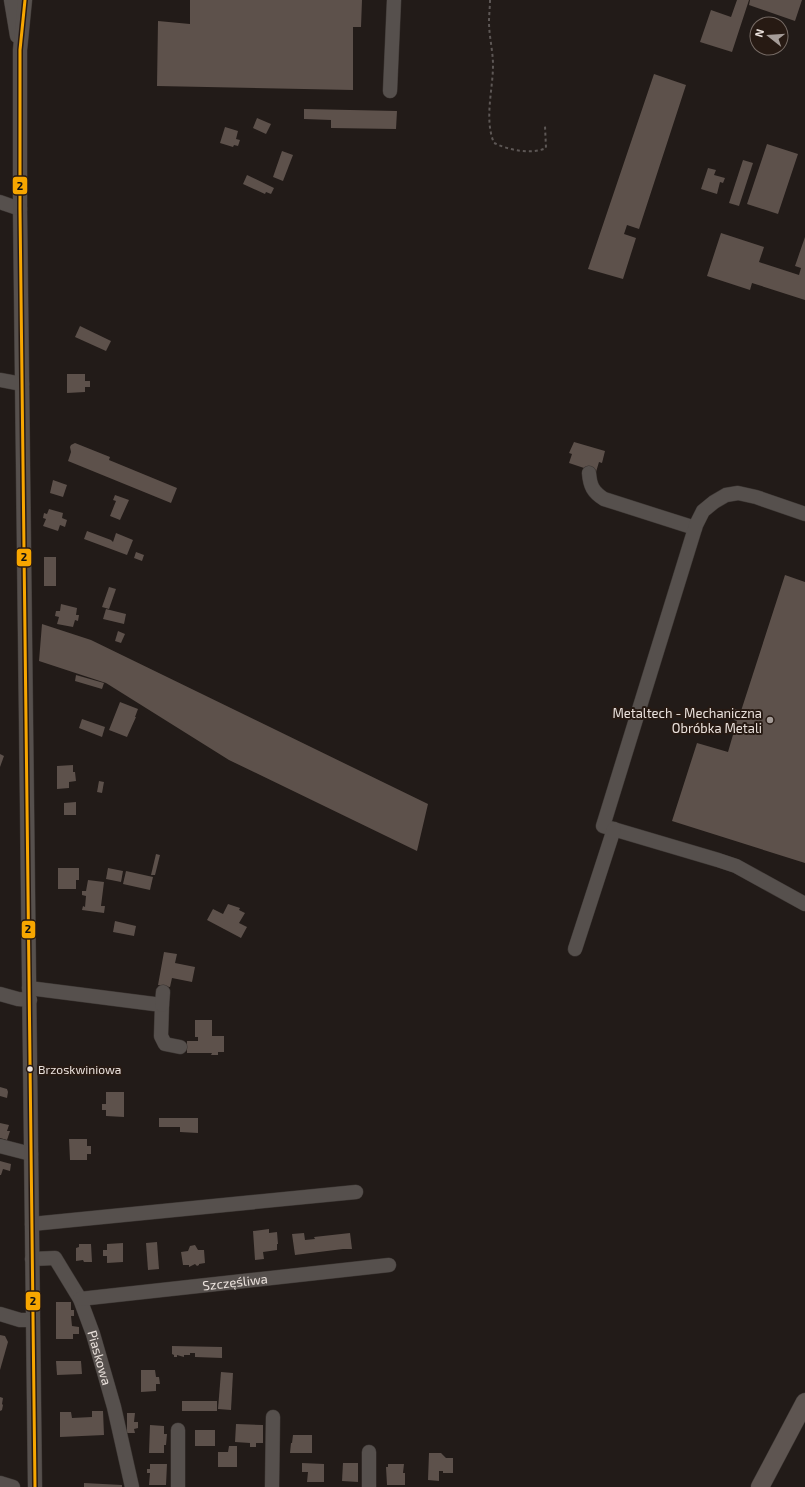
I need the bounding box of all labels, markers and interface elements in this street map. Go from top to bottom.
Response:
north arrow [749,16,789,56]
text: N [752,27,766,39]
line badge: 2 [12,176,28,195]
text: 2 [17,179,23,192]
line badge: 2 [16,548,32,567]
text: 2 [21,550,27,563]
place label: Metaltech - Mechaniczna Obróbka Metali [612,705,762,736]
marker: Metaltech - Mechaniczna Obróbka Metali [765,715,775,725]
line badge: 2 [21,920,36,939]
text: 2 [25,922,31,935]
place label: Brzoskwiniowa [38,1062,121,1076]
marker: Brzoskwiniowa [25,1064,35,1074]
street label: Szczęśliwa [202,1270,268,1293]
line badge: 2 [25,1291,41,1311]
text: 2 [30,1294,36,1307]
street label: Piaskowa [84,1328,115,1387]

